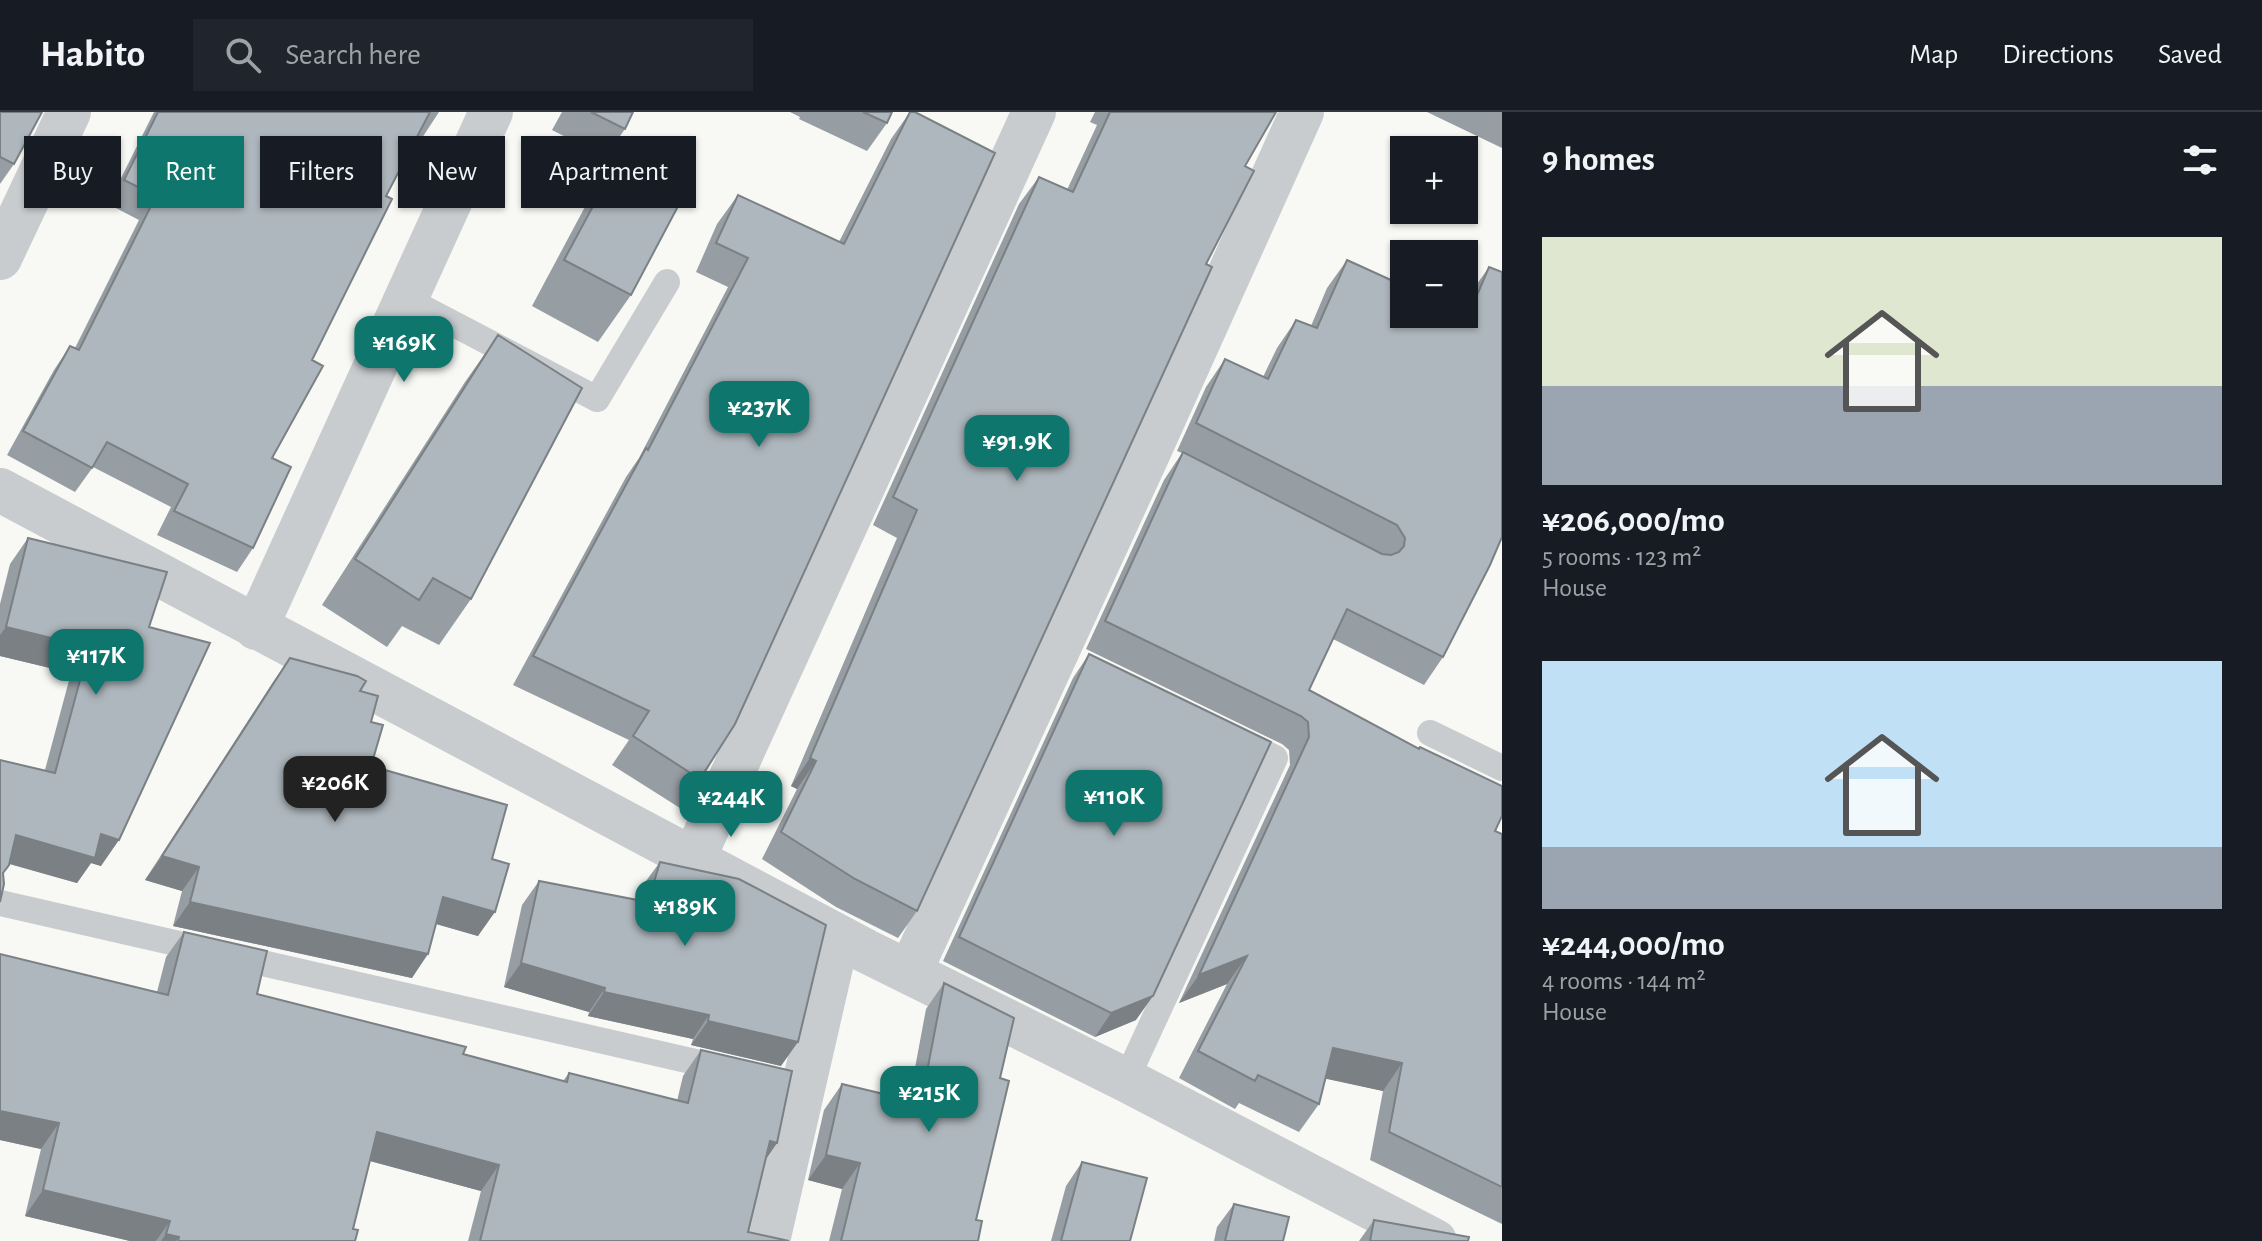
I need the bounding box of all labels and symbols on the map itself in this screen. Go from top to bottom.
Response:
pin: ¥169K [348,316,460,384]
pin: ¥237K [703,381,815,449]
pin: ¥91.9K [952,415,1082,483]
pin: ¥117K [40,629,152,697]
pin: ¥206K [279,756,391,824]
pin: ¥110K [1058,770,1170,838]
pin: ¥244K [675,771,787,839]
pin: ¥189K [629,880,741,948]
pin: ¥215K [873,1066,985,1134]

